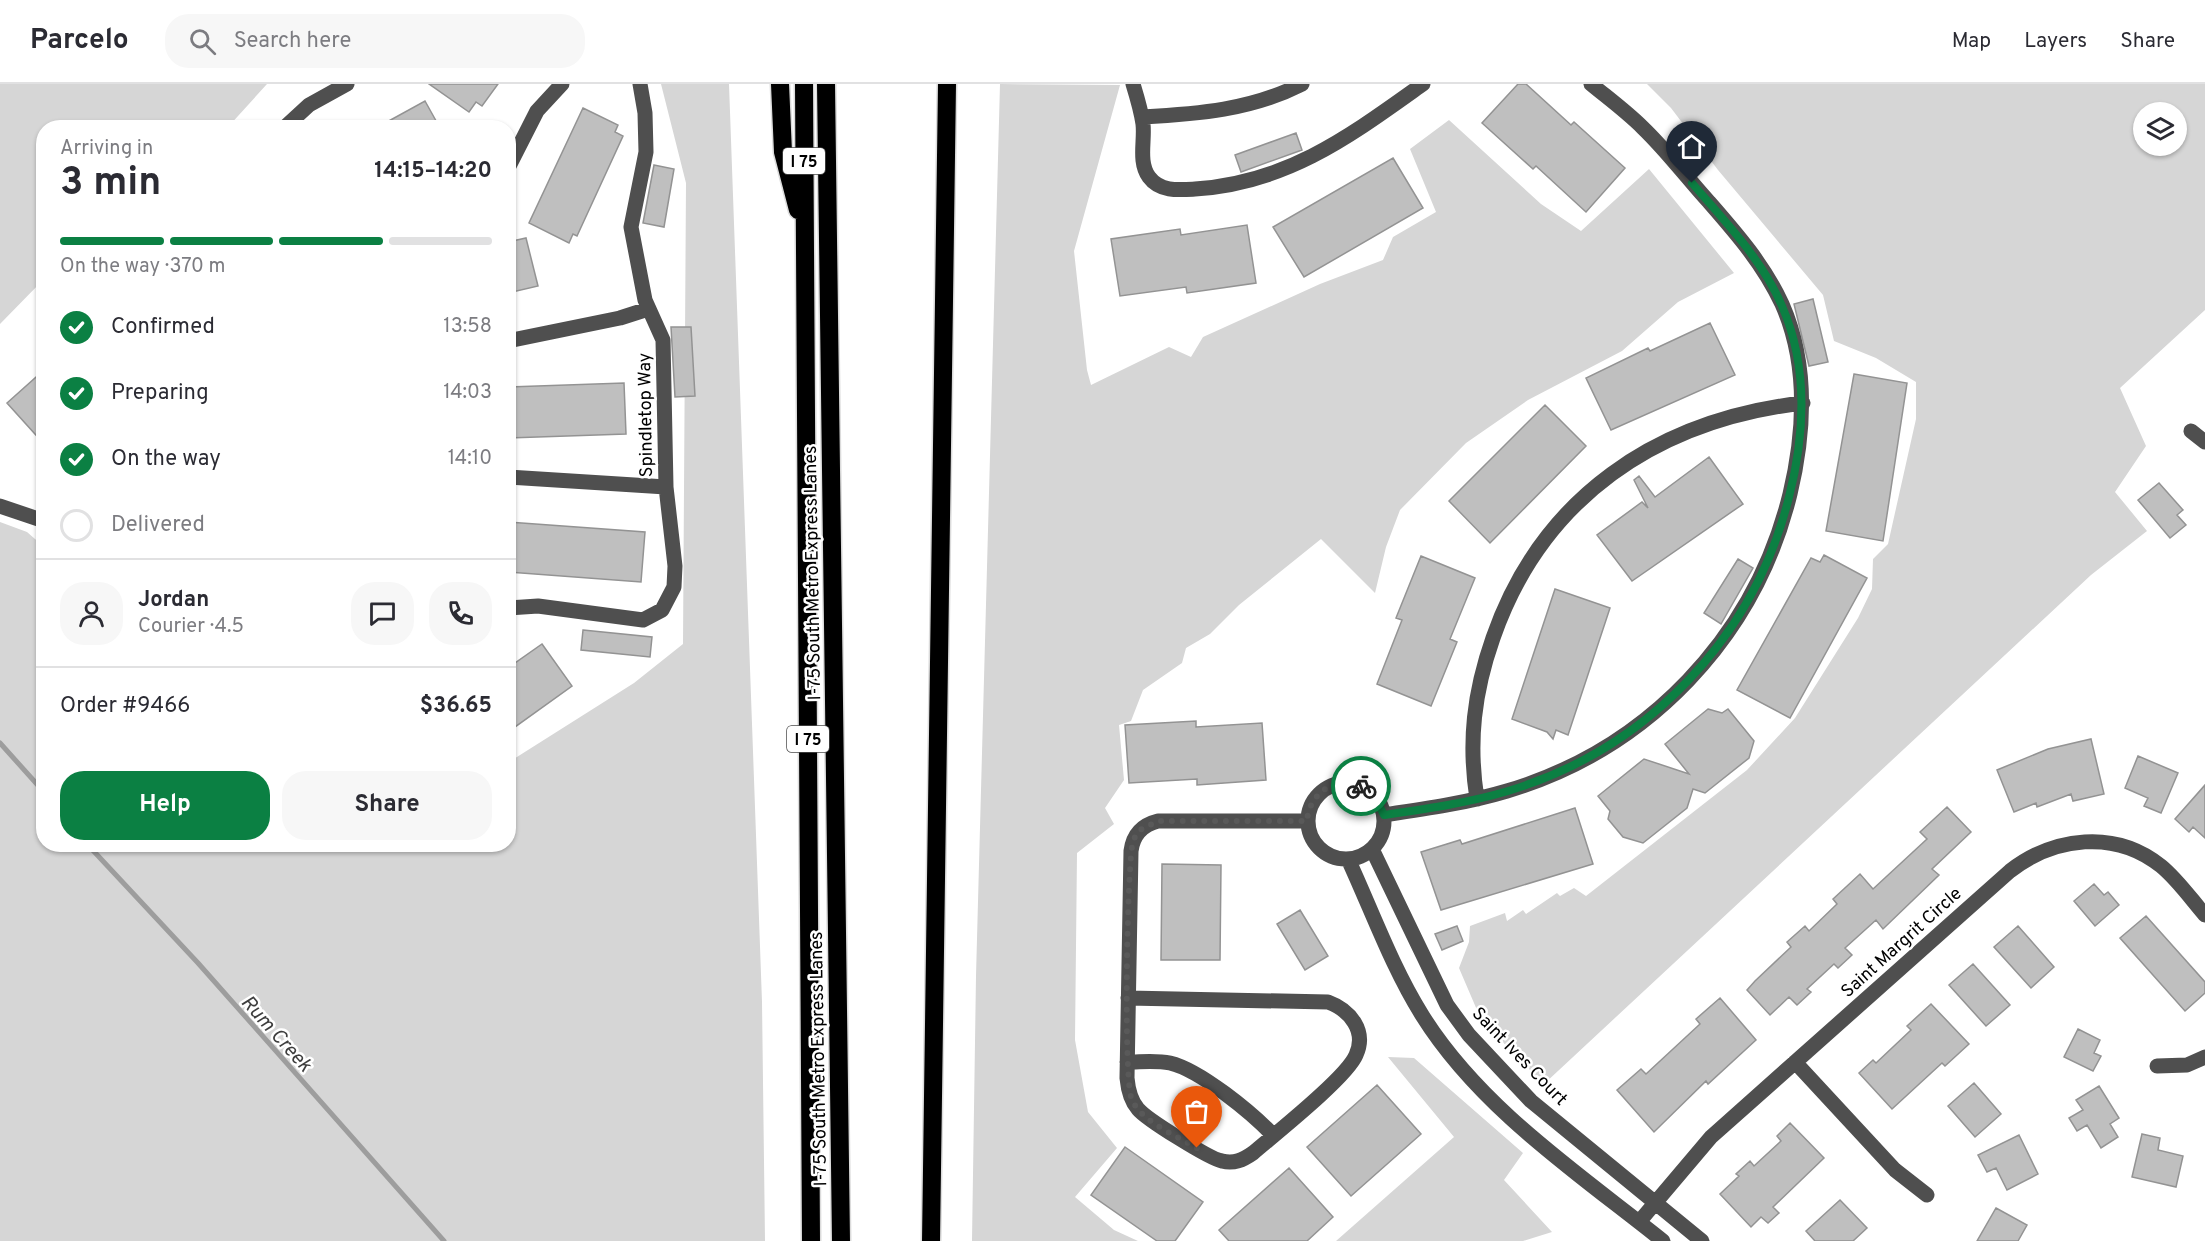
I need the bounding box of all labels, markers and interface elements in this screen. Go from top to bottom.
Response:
search box [165,14,585,68]
text: Parcelo [30,23,129,59]
icon: search [186,25,219,58]
text: Search here [234,28,351,55]
text: Map [1952,28,1991,55]
text: Layers [2024,28,2087,55]
text: Share [2120,28,2175,55]
map controls [2133,102,2187,156]
button: layers [2133,102,2187,156]
pin [1666,121,1717,183]
icon: home [1675,130,1708,163]
text: Arriving in [60,136,153,162]
road number: I 75 [783,148,825,174]
text: 14:15–14:20 [374,158,492,185]
text: 3 min [60,160,161,209]
text: On the way · 370 m [60,254,226,280]
icon: check [60,311,93,344]
text: Confirmed [111,314,215,341]
text: 13:58 [443,314,492,340]
street label: Spindletop Way [634,353,659,477]
icon: check [60,377,93,410]
text: Preparing [111,380,209,407]
text: 14:03 [443,380,492,406]
icon: check [60,443,93,476]
street label: I-75 South Metro Express Lanes [800,445,827,701]
text: On the way [111,446,221,473]
text: 14:10 [448,446,492,472]
text: Delivered [111,512,205,539]
button: person [60,582,123,645]
button: chat [351,582,414,645]
button: phone [429,582,492,645]
text: Jordan [138,587,209,614]
text: Courier · 4.5 [138,614,244,640]
text: Order #9466 [60,693,190,720]
text: $36.65 [420,693,492,720]
road number: I 75 [787,726,829,752]
courier [1331,756,1391,816]
icon: bike [1345,770,1378,803]
button: Help [60,771,270,840]
button: Share [282,771,492,840]
street label: Saint Margrit Circle [1837,883,1967,1003]
street label: I-75 South Metro Express Lanes [806,931,833,1187]
water label: Rum Creek [234,990,317,1079]
street label: Saint Ives Court [1466,1003,1572,1111]
pin [1171,1086,1222,1148]
icon: bag [1180,1095,1213,1128]

